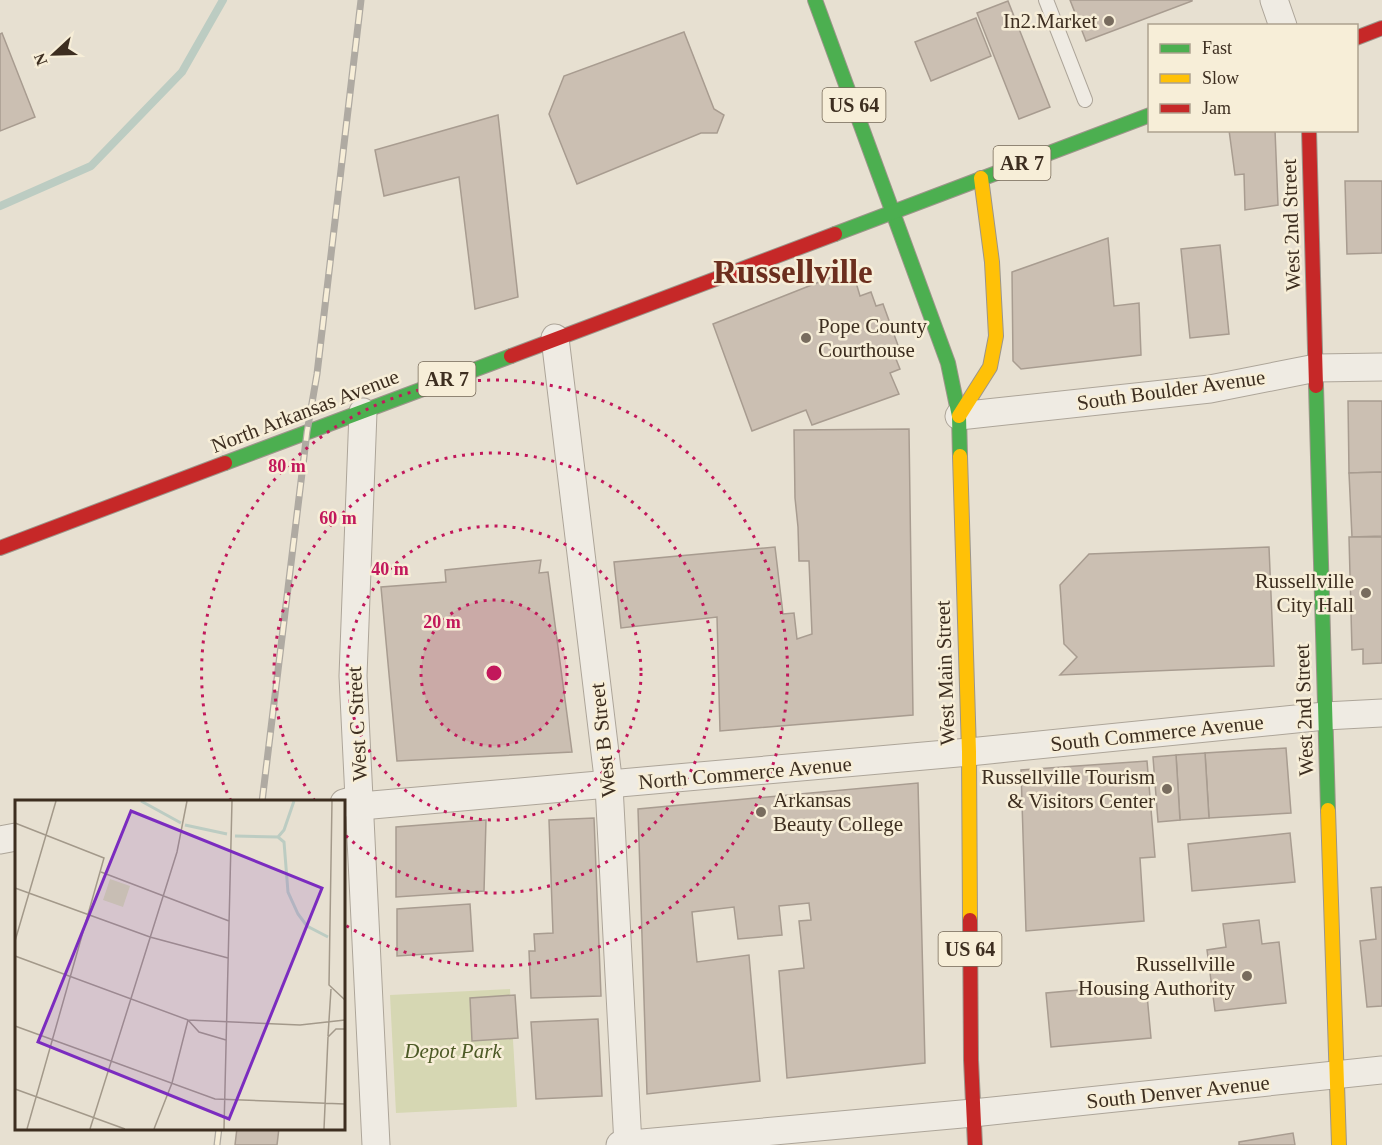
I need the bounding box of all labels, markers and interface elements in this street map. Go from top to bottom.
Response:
place label: In2.Market [1003,9,1097,33]
marker: In2.Market [1102,14,1116,28]
north arrow [24,24,84,84]
legend [1148,24,1358,132]
text: Fast [1202,38,1232,58]
text: N [30,50,51,68]
text: Slow [1202,68,1239,88]
road number: US 64 [822,88,886,122]
text: Jam [1202,98,1231,118]
road number: AR 7 [994,146,1050,180]
street label: West 2nd Street [1277,158,1305,292]
district label: Russellville [713,254,873,290]
place label: Pope County Courthouse [818,314,928,362]
marker: Pope County Courthouse [799,331,813,345]
road number: AR 7 [418,362,476,396]
street label: North Arkansas Avenue [208,364,402,458]
street label: South Boulder Avenue [1075,365,1267,415]
text: 80 m [268,456,306,476]
text: 60 m [319,508,357,528]
text: 40 m [371,559,409,579]
place label: Russellville City Hall [1255,569,1354,617]
marker: Russellville City Hall [1359,586,1373,600]
street label: West Main Street [930,600,960,746]
text: 20 m [423,612,461,632]
street label: West 2nd Street [1290,643,1318,777]
centre of rings [484,663,504,683]
street label: West C Street [342,666,372,782]
street label: West B Street [585,681,621,798]
street label: South Commerce Avenue [1049,710,1265,756]
street label: North Commerce Avenue [637,752,853,794]
place label: Russellville Tourism & Visitors Center [981,765,1155,813]
marker: Russellville Tourism & Visitors Center [1160,782,1174,796]
place label: Arkansas Beauty College [773,788,903,836]
inset map [15,800,345,1130]
marker: Arkansas Beauty College [754,805,768,819]
road number: US 64 [938,932,1002,966]
place label: Russellville Housing Authority [1078,952,1235,1000]
marker: Russellville Housing Authority [1240,969,1254,983]
park label: Depot Park [403,1039,502,1063]
street label: South Denver Avenue [1085,1070,1271,1114]

